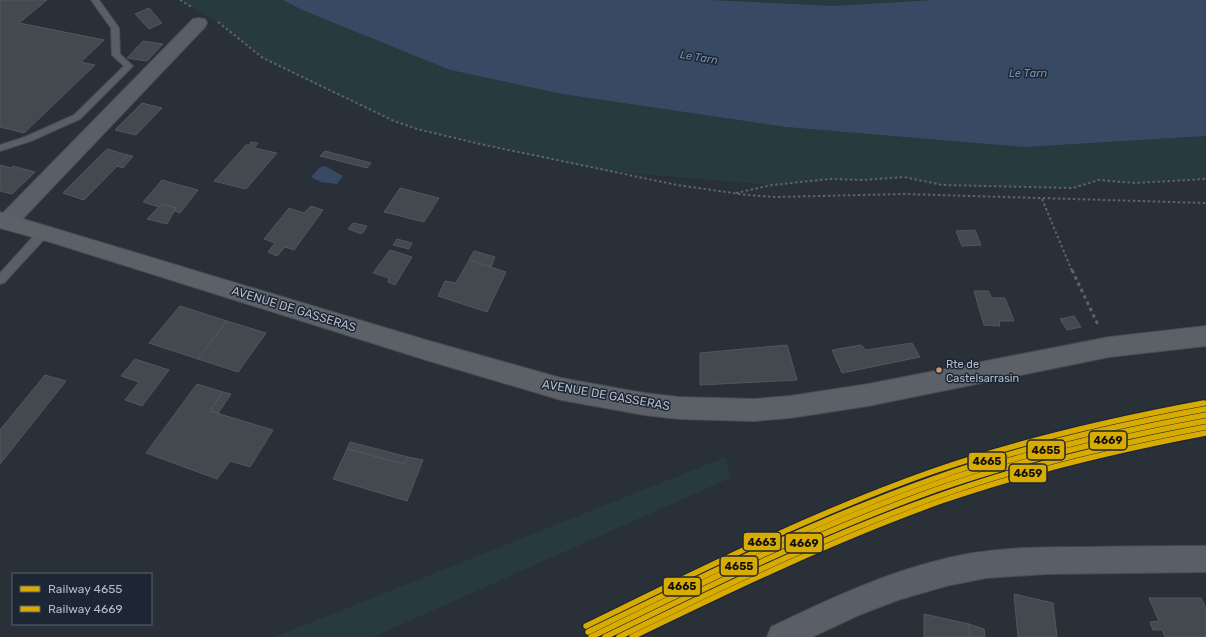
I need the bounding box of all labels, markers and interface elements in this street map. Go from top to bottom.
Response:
water label: Le Tarn [679,48,719,67]
water label: Le Tarn [1009,67,1047,80]
street label: AVENUE DE GASSERAS [230,283,358,335]
place label: Rte de Castelsarrasin [946,358,1019,385]
marker: Rte de Castelsarrasin [934,365,944,375]
street label: AVENUE DE GASSERAS [541,377,671,413]
line badge: 4669 [1089,431,1127,450]
text: 4669 [1094,434,1122,447]
line badge: 4655 [1027,440,1065,460]
text: 4655 [1032,444,1060,457]
line badge: 4665 [968,452,1006,471]
text: 4665 [973,455,1001,468]
line badge: 4659 [1009,464,1047,483]
text: 4659 [1014,467,1042,480]
line badge: 4663 [743,532,781,551]
line badge: 4669 [785,533,823,553]
text: 4663 [747,536,777,549]
text: 4669 [790,537,818,550]
line badge: 4655 [720,556,758,576]
text: 4655 [725,560,753,573]
legend [12,573,152,625]
line badge: 4665 [663,577,701,596]
text: 4665 [668,580,696,593]
text: Railway 4655 [48,582,122,596]
text: Railway 4669 [48,602,123,616]

